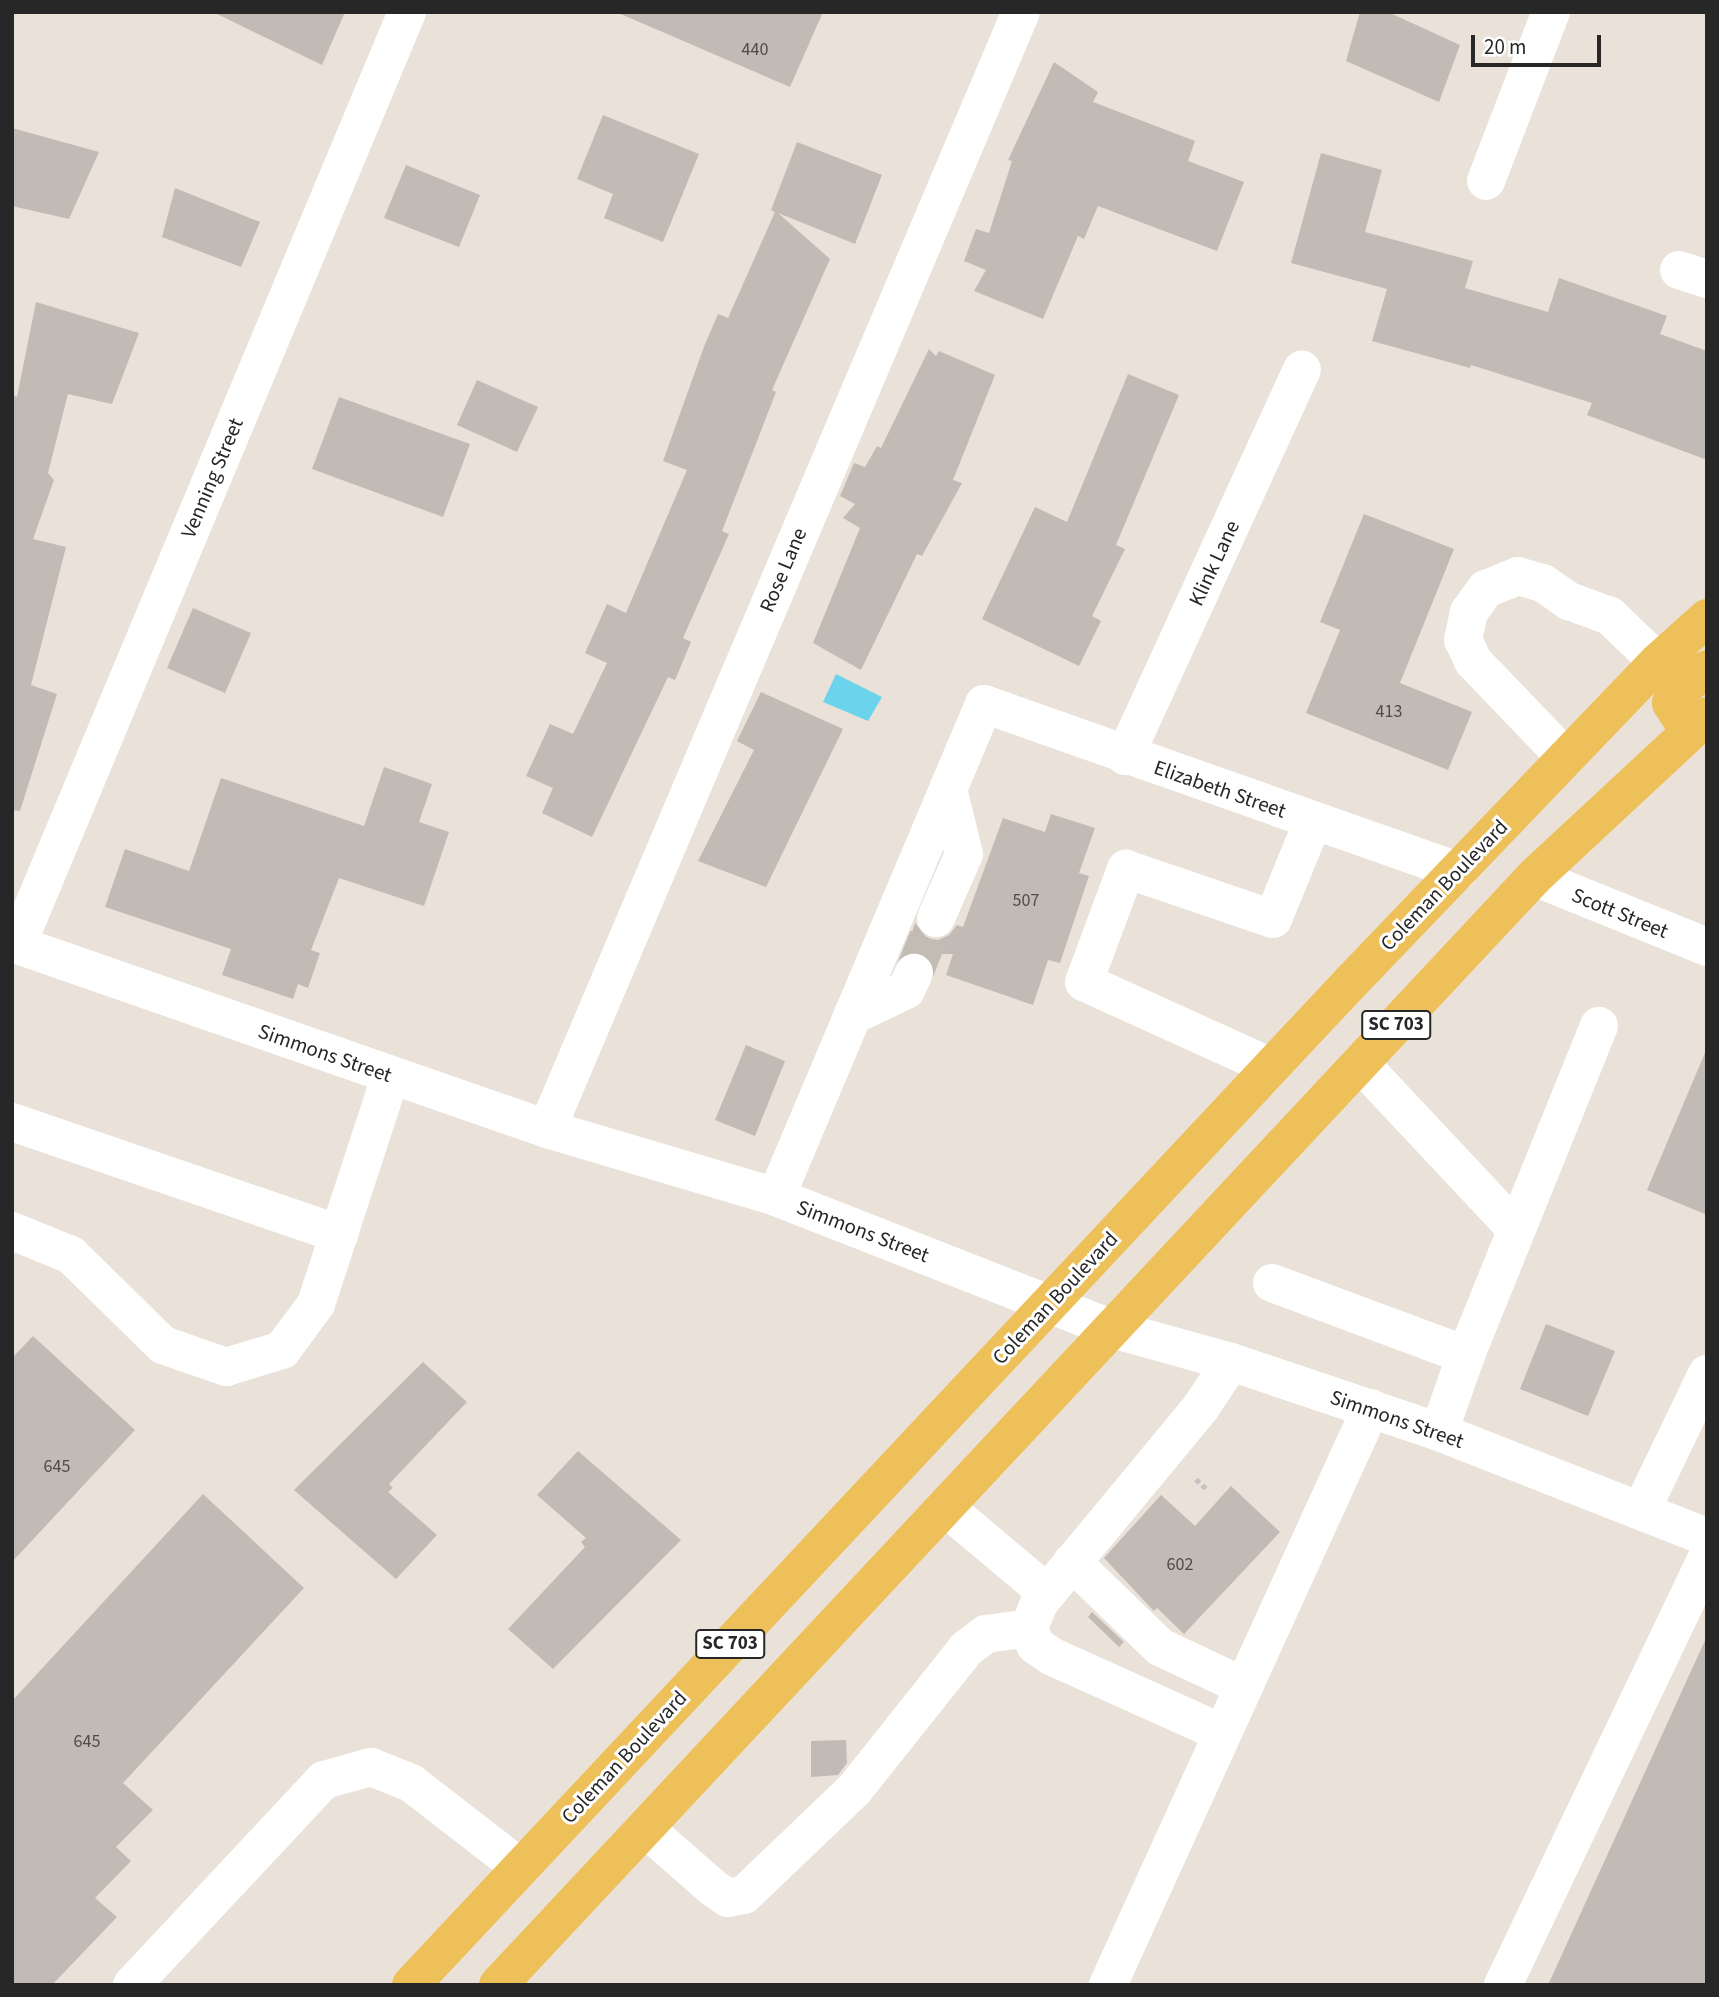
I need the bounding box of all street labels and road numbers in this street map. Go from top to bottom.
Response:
street label: Venning Street [175,414,249,542]
street label: Klink Lane [1183,516,1245,610]
street label: Rose Lane [754,524,812,616]
street label: Elizabeth Street [1151,755,1289,823]
street label: Coleman Boulevard [1375,814,1513,956]
street label: Scott Street [1568,882,1672,944]
road number: SC 703 [1361,1009,1431,1040]
street label: Simmons Street [255,1018,395,1088]
street label: Simmons Street [793,1194,933,1268]
street label: Coleman Boulevard [987,1226,1123,1370]
street label: Simmons Street [1327,1384,1467,1454]
road number: SC 703 [695,1628,765,1660]
street label: Coleman Boulevard [556,1685,692,1829]

